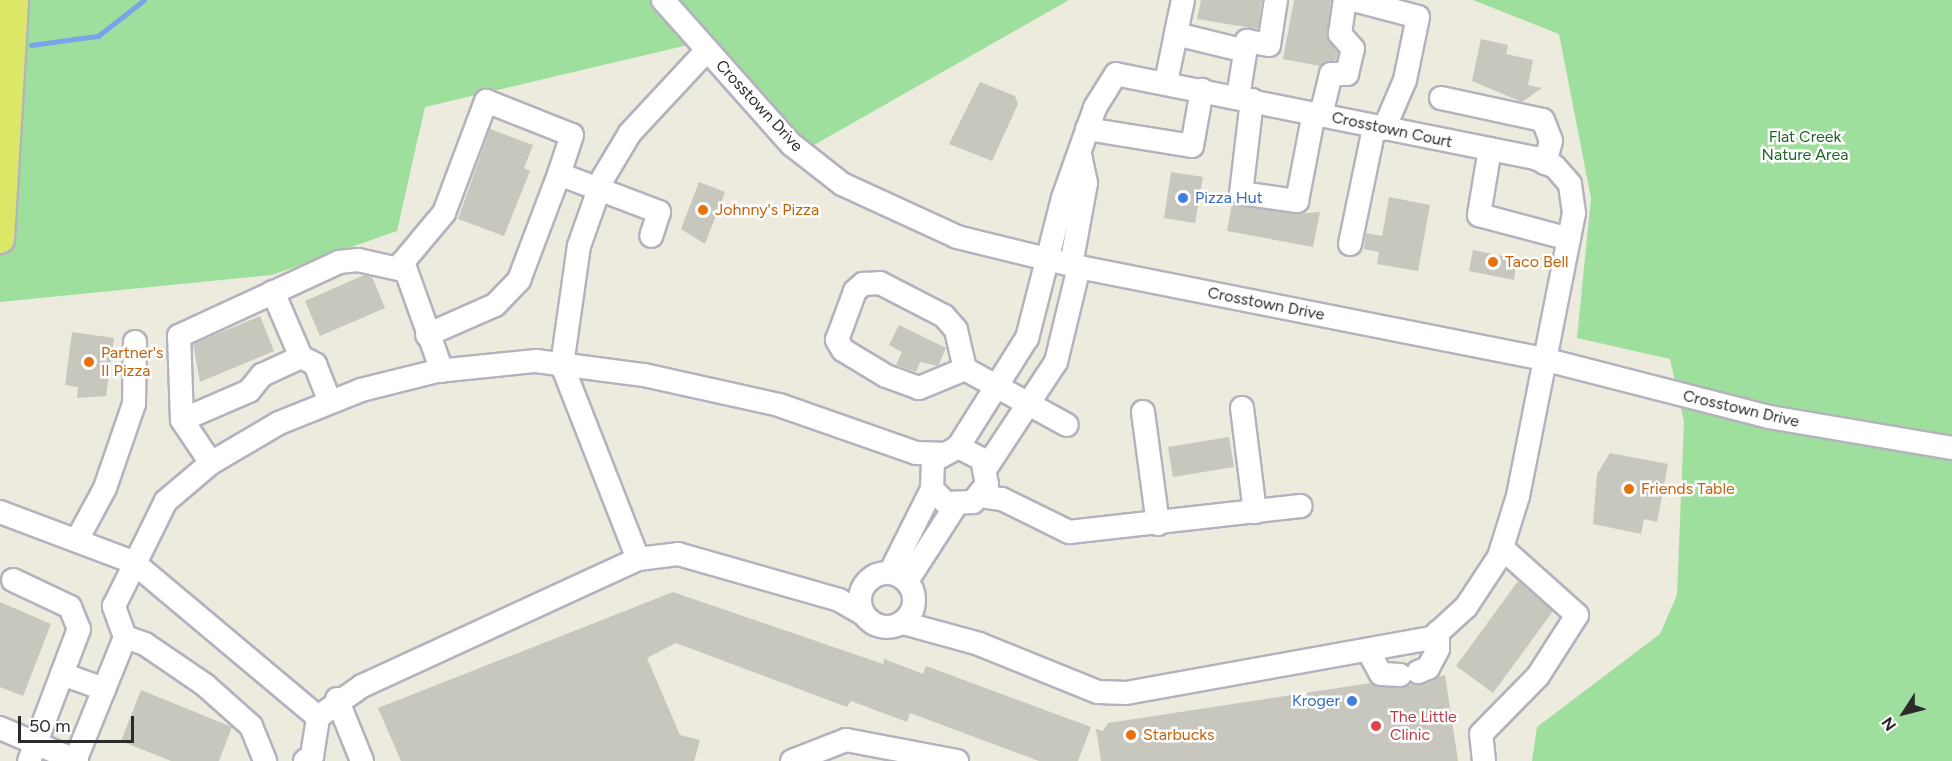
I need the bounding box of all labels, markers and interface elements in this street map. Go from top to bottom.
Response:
street label: Crosstown Drive [712,56,806,156]
street label: Crosstown Court [1330,108,1454,152]
park label: Flat Creek Nature Area [1762,127,1848,165]
place label: Pizza Hut [1195,188,1263,208]
marker: Pizza Hut [1176,191,1190,205]
place label: Johnny's Pizza [715,200,819,220]
marker: Johnny's Pizza [696,203,710,217]
place label: Taco Bell [1505,252,1568,272]
marker: Taco Bell [1486,255,1500,269]
street label: Crosstown Drive [1206,283,1326,325]
place label: Partner's II Pizza [101,343,163,381]
marker: Partner's II Pizza [82,355,96,369]
street label: Crosstown Drive [1681,386,1801,432]
place label: Friends Table [1641,479,1735,499]
marker: Friends Table [1622,482,1636,496]
north arrow [1874,683,1934,743]
place label: Kroger [1292,691,1340,711]
marker: Kroger [1345,694,1359,708]
scale bar [21,704,136,742]
place label: The Little Clinic [1390,707,1457,745]
text: N [1878,713,1900,734]
text: 50 m [29,715,71,737]
marker: The Little Clinic [1367,717,1385,735]
place label: Starbucks [1143,725,1215,745]
marker: Starbucks [1124,728,1138,742]

